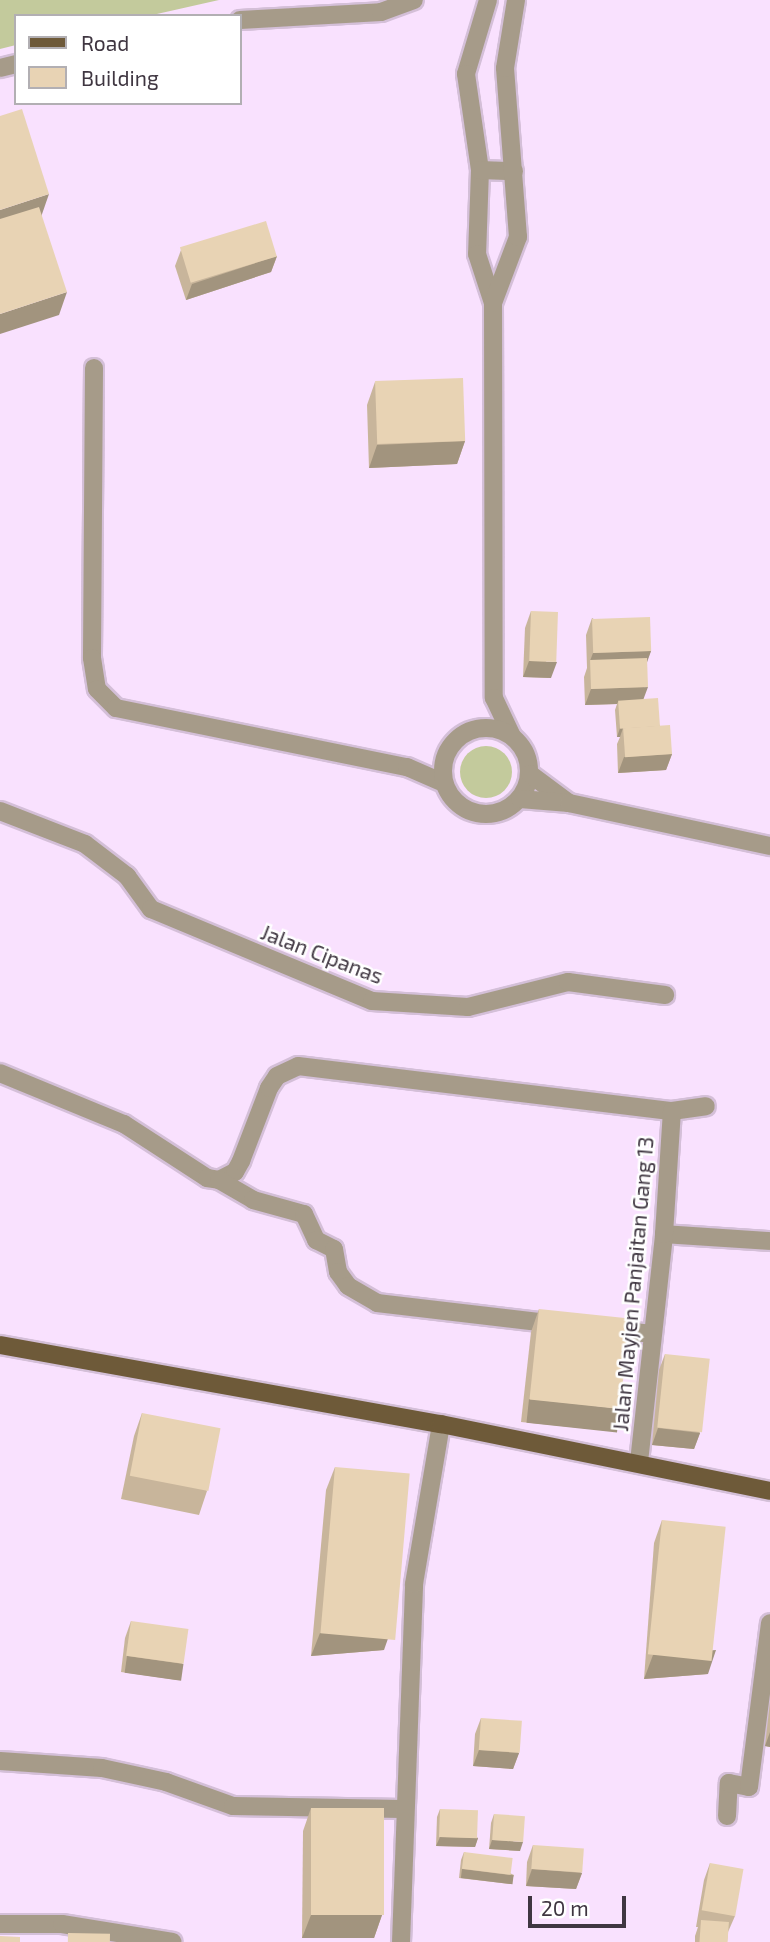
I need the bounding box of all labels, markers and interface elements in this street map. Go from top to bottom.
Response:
legend [14,14,242,105]
text: Road [81,30,129,55]
text: Building [81,65,159,90]
street label: Jalan Cipanas [257,919,387,989]
street label: Jalan Mayjen Panjaitan Gang 13 [608,1136,658,1432]
scale bar [532,1882,630,1926]
text: 20 m [541,1895,589,1920]

